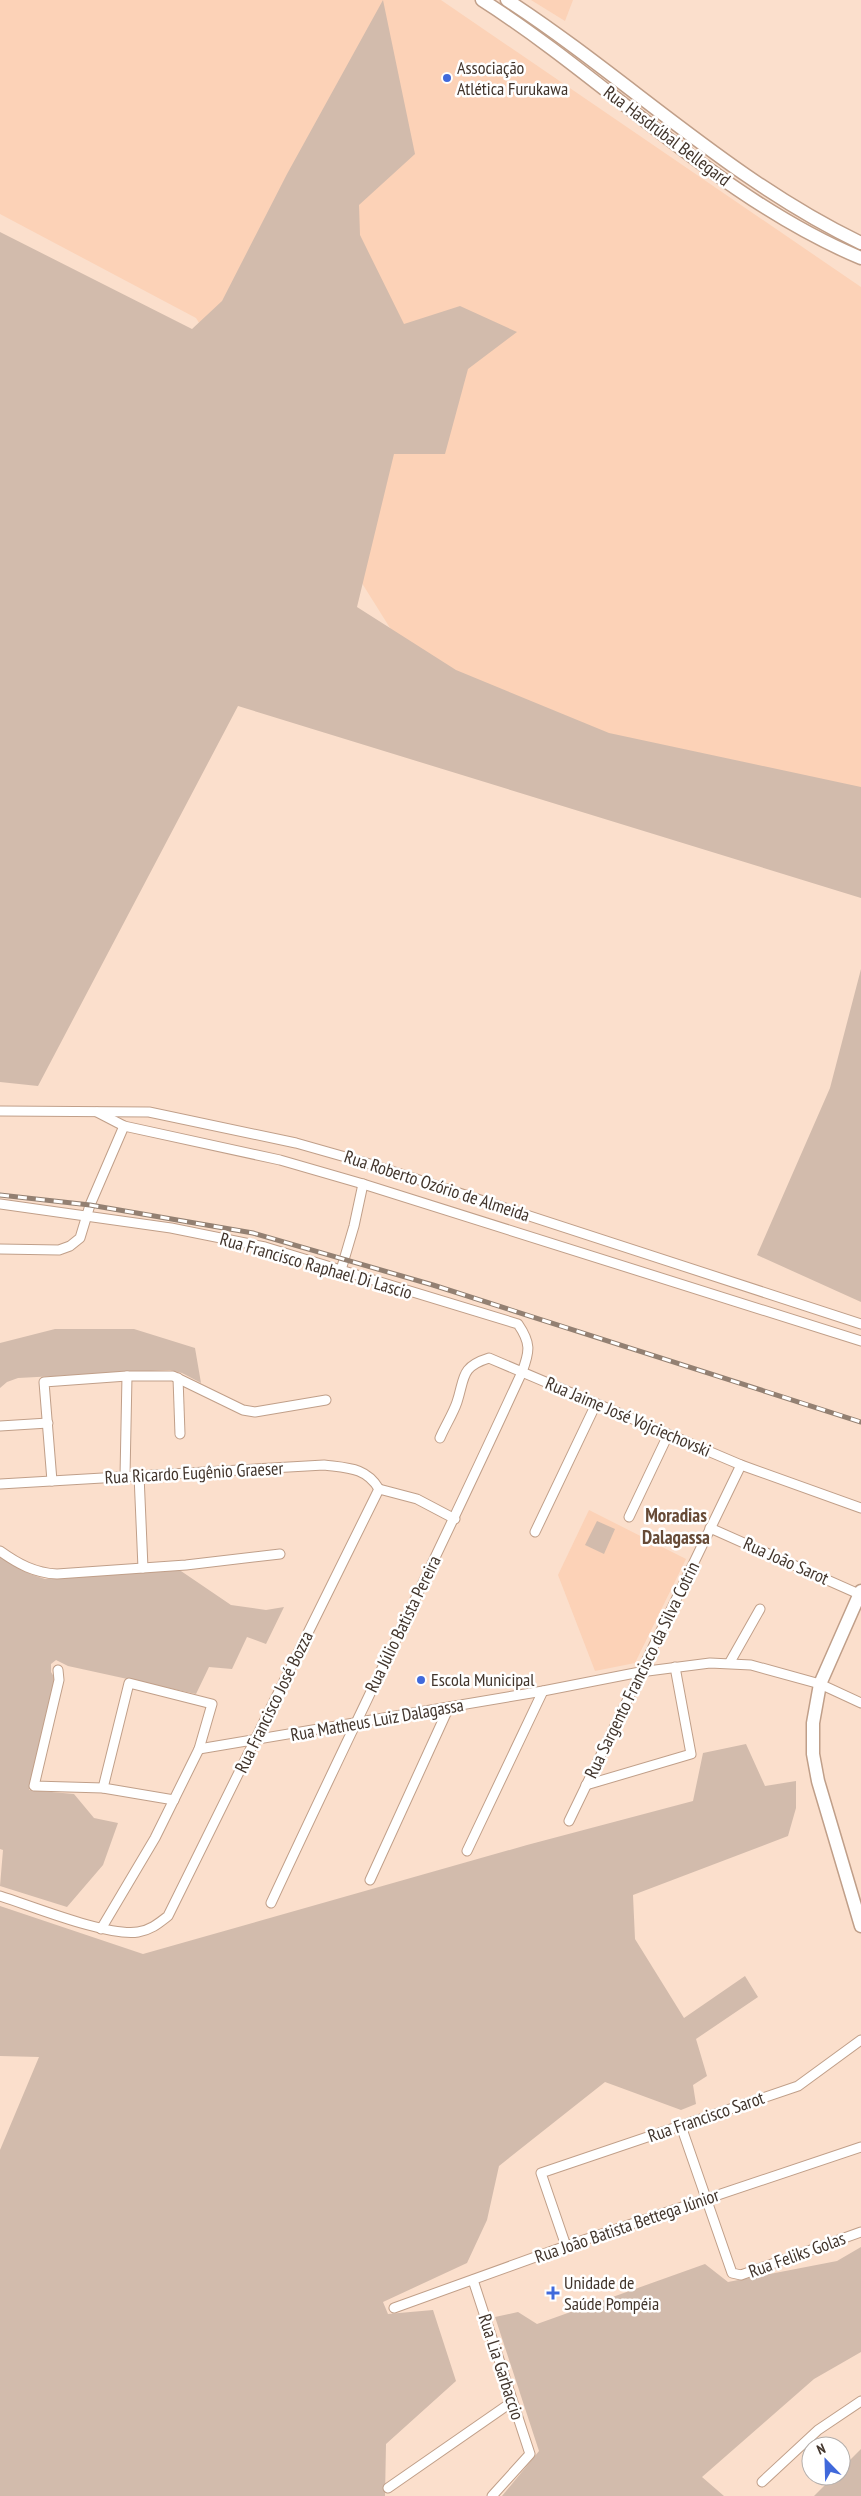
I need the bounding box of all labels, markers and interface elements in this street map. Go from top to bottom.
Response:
place label: Associação Atlética Furukawa [457,56,568,100]
marker: Associação Atlética Furukawa [441,72,453,84]
street label: Rua Hasdrúbal Bellegard [599,80,735,191]
street label: Rua Roberto Ozório de Almeida [342,1145,533,1226]
street label: Rua Francisco Raphael Di Lascio [217,1227,415,1304]
street label: Rua Jaime José Vojciechovski [542,1371,714,1462]
street label: Rua Ricardo Eugênio Graeser [104,1456,284,1489]
district label: Moradias Dalagassa [642,1503,710,1549]
street label: Rua João Sarot [740,1532,832,1590]
street label: Rua Júlio Batista Pereira [359,1552,446,1696]
street label: Rua Sargento Francisco da Silva Cotrin [579,1558,704,1782]
street label: Rua Francisco José Bozza [229,1627,318,1776]
place label: Escola Municipal [431,1668,535,1691]
marker: Escola Municipal [415,1674,427,1686]
street label: Rua Matheus Luiz Dalagassa [289,1693,465,1746]
street label: Rua Francisco Sarot [645,2086,767,2147]
street label: Rua João Batista Bettega Júnior [532,2183,722,2268]
street label: Rua Feliks Golas [745,2226,848,2283]
place label: Unidade de Saúde Pompéia [564,2271,659,2315]
marker: Unidade de Saúde Pompéia [546,2286,560,2300]
street label: Rua Lia Garbaccio [474,2311,529,2423]
north arrow [801,2436,851,2486]
text: N [814,2439,828,2459]

